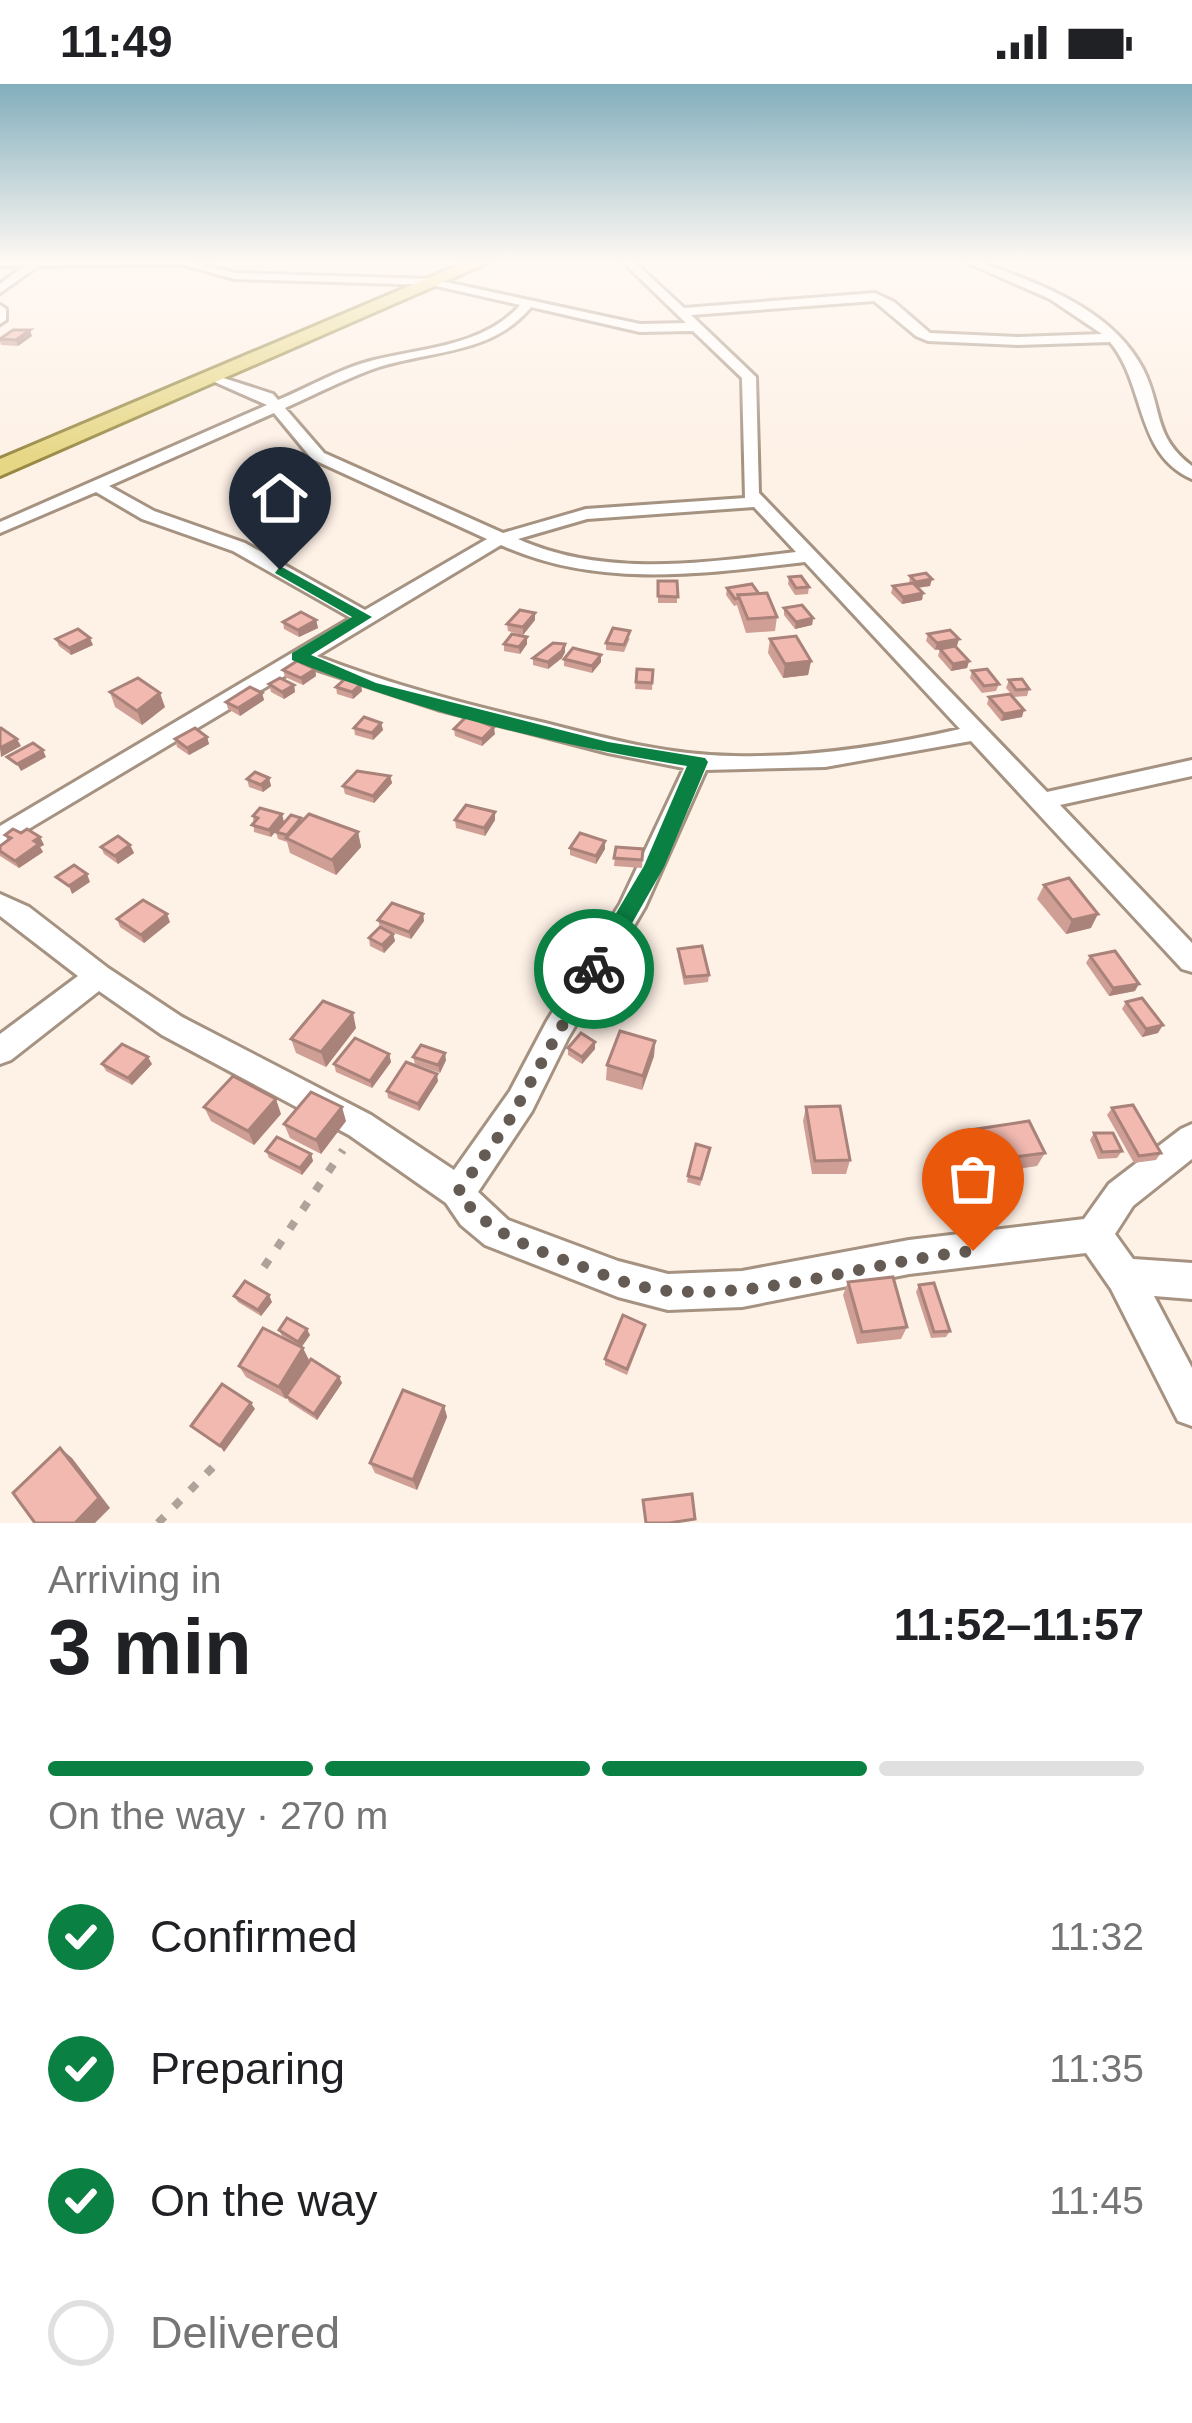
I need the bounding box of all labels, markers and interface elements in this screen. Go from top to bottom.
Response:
text: 11:49 [60,16,173,67]
pin [229,447,331,570]
icon: home [247,465,313,531]
courier [534,909,654,1029]
icon: bike [561,936,627,1002]
pin [922,1128,1024,1251]
icon: bag [940,1146,1006,1212]
text: Arriving in [48,1558,221,1601]
text: 11:52–11:57 [894,1599,1144,1650]
text: 3 min [48,1603,252,1691]
text: On the way · 270 m [48,1794,388,1837]
icon: check [48,1904,114,1970]
text: Confirmed [150,1911,358,1962]
text: 11:32 [1049,1915,1144,1958]
icon: check [48,2036,114,2102]
text: Preparing [150,2043,345,2094]
text: 11:35 [1049,2047,1144,2090]
icon: check [48,2168,114,2234]
text: On the way [150,2175,378,2226]
text: 11:45 [1049,2179,1144,2222]
text: Delivered [150,2307,340,2358]

